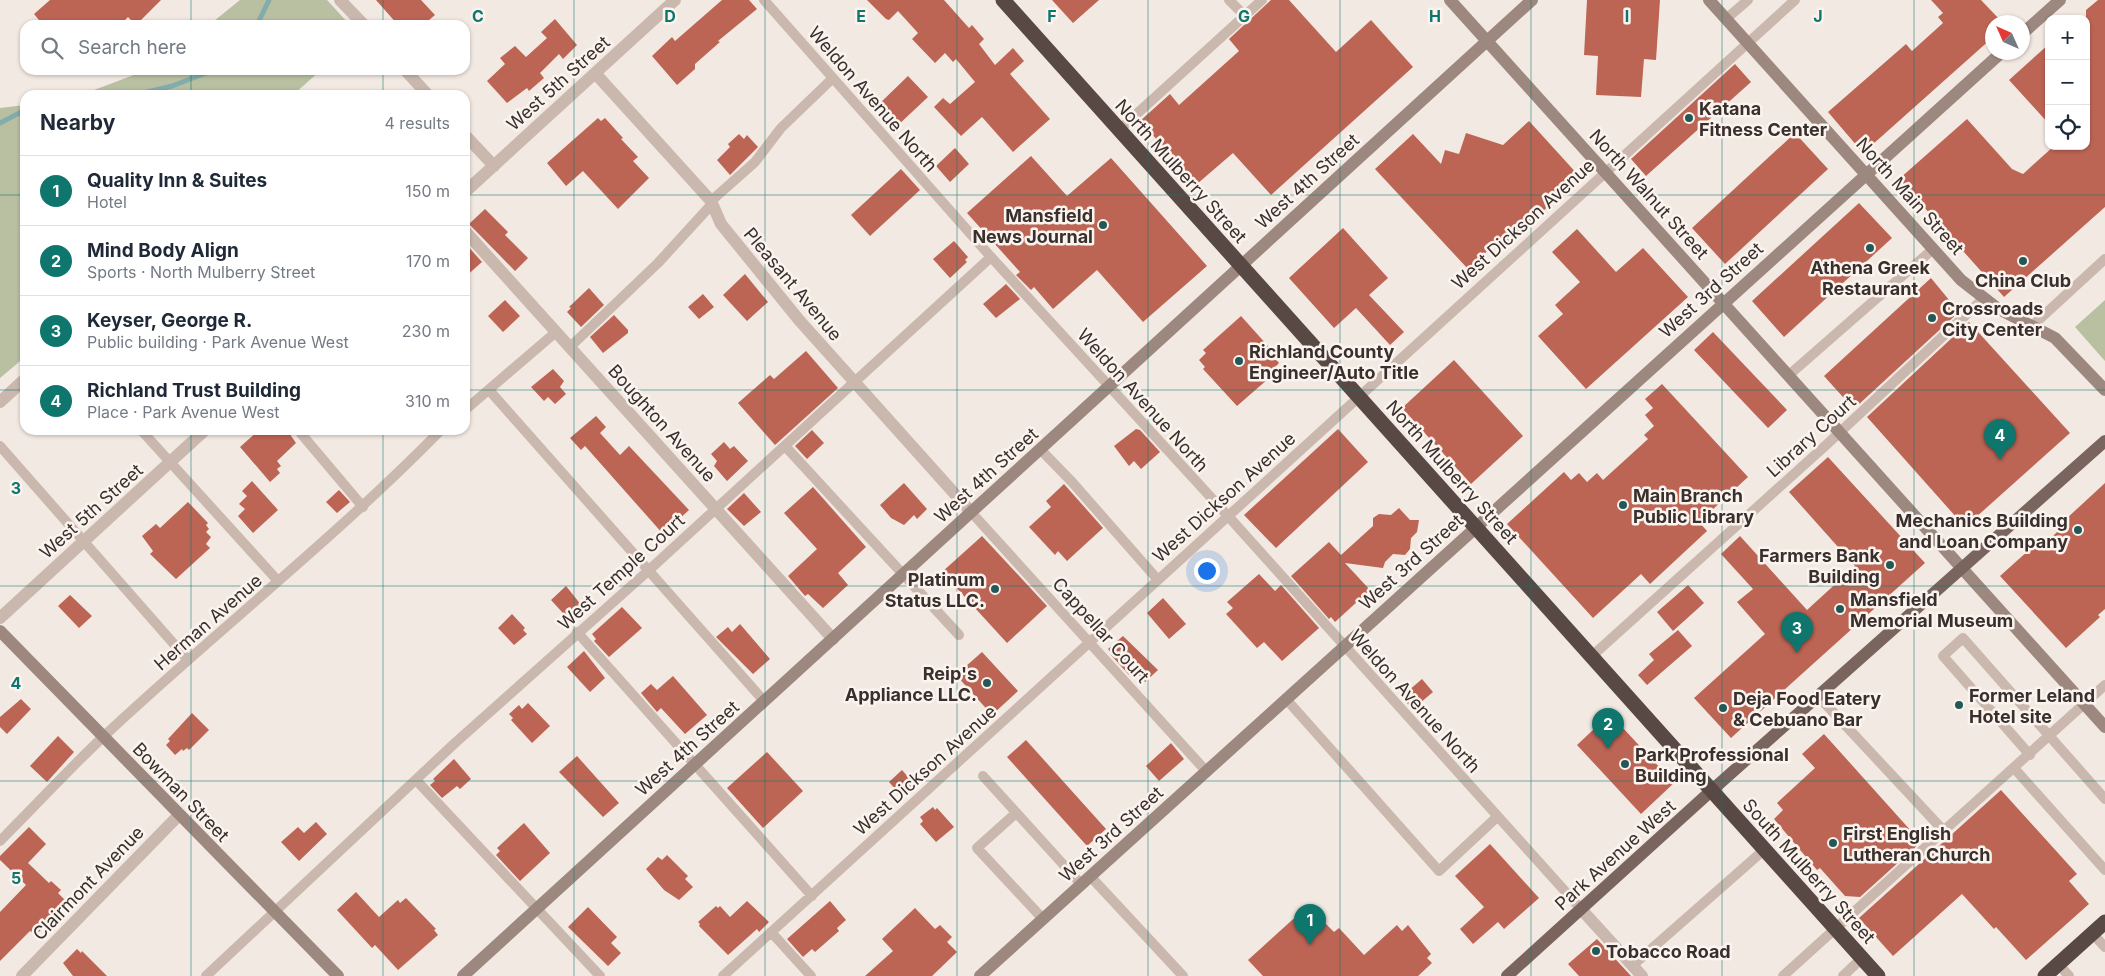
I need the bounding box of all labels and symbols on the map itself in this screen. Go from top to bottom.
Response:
text: C [472,6,484,26]
text: D [664,6,676,26]
text: E [856,6,866,26]
text: F [1047,6,1057,26]
text: G [1238,6,1250,26]
text: H [1429,6,1441,26]
text: I [1625,6,1629,26]
text: J [1813,6,1823,26]
north arrow [1985,15,2030,60]
street label: Weldon Avenue North [804,22,942,176]
street label: West 5th Street [502,31,614,135]
street label: North Mulberry Street [1111,95,1251,247]
place label: Katana Fitness Center [1699,98,1827,140]
marker: Katana Fitness Center [1683,112,1695,124]
street label: North Walnut Street [1585,125,1713,263]
street label: West 4th Street [1251,129,1363,233]
street label: North Main Street [1852,133,1968,259]
street label: West Dickson Avenue [1447,154,1599,294]
place label: Mansfield News Journal [972,205,1093,247]
marker: Mansfield News Journal [1097,219,1109,231]
street label: Pleasant Avenue [740,223,846,345]
street label: West 3rd Street [1655,238,1767,342]
marker: Athena Greek Restaurant [1864,242,1876,254]
marker: China Club [2017,255,2029,267]
place label: Athena Greek Restaurant [1810,257,1930,299]
place label: China Club [1975,270,2071,291]
place label: Crossroads City Center [1942,298,2043,340]
marker: Crossroads City Center [1926,312,1938,324]
street label: Weldon Avenue North [1073,324,1213,476]
place label: Richland County Engineer/Auto Title [1249,341,1419,383]
marker: Richland County Engineer/Auto Title [1233,355,1245,367]
street label: Boughton Avenue [604,360,720,486]
street label: Library Court [1762,391,1860,481]
street label: North Mulberry Street [1382,396,1522,548]
pin: 4 [1984,419,2016,460]
street label: West 4th Street [930,423,1042,527]
street label: West Dickson Avenue [1148,427,1300,567]
street label: West 5th Street [35,459,147,563]
text: 3 [11,478,21,498]
place label: Main Branch Public Library [1633,485,1754,527]
marker: Main Branch Public Library [1617,499,1629,511]
street label: West Temple Court [554,510,689,634]
street label: West 3rd Street [1355,510,1467,614]
place label: Mechanics Building and Loan Company [1896,510,2068,552]
marker: Mechanics Building and Loan Company [2072,524,2084,536]
place label: Farmers Bank Building [1759,545,1881,587]
your location [1194,558,1220,584]
marker: Farmers Bank Building [1884,559,1896,571]
place label: Platinum Status LLC. [885,569,985,611]
street label: Herman Avenue [150,570,266,674]
street label: Cappellar Court [1048,573,1154,687]
marker: Platinum Status LLC. [989,583,1001,595]
place label: Mansfield Memorial Museum [1850,589,2013,631]
marker: Mansfield Memorial Museum [1834,603,1846,615]
pin: 3 [1781,612,1813,653]
street label: Weldon Avenue North [1345,625,1485,777]
place label: Reip's Appliance LLC. [845,663,977,705]
text: 4 [11,673,22,693]
marker: Reip's Appliance LLC. [981,677,993,689]
place label: Former Leland Hotel site [1969,685,2095,727]
place label: Deja Food Eatery & Cebuano Bar [1733,688,1881,730]
street label: West 4th Street [631,696,743,800]
marker: Former Leland Hotel site [1953,699,1965,711]
street label: West Dickson Avenue [849,700,1001,840]
marker: Deja Food Eatery & Cebuano Bar [1717,702,1729,714]
pin: 2 [1592,708,1624,749]
street label: Bowman Street [129,738,234,846]
place label: Park Professional Building [1635,744,1789,786]
marker: Park Professional Building [1619,758,1631,770]
street label: West 3rd Street [1055,782,1167,886]
street label: South Mulberry Street [1738,794,1880,948]
street label: Park Avenue West [1551,795,1680,915]
street label: Clairmont Avenue [28,822,148,944]
place label: First English Lutheran Church [1843,823,1990,865]
marker: First English Lutheran Church [1827,837,1839,849]
text: 5 [11,868,21,888]
pin: 1 [1294,904,1326,945]
place label: Tobacco Road [1606,941,1731,962]
marker: Tobacco Road [1590,945,1602,957]

